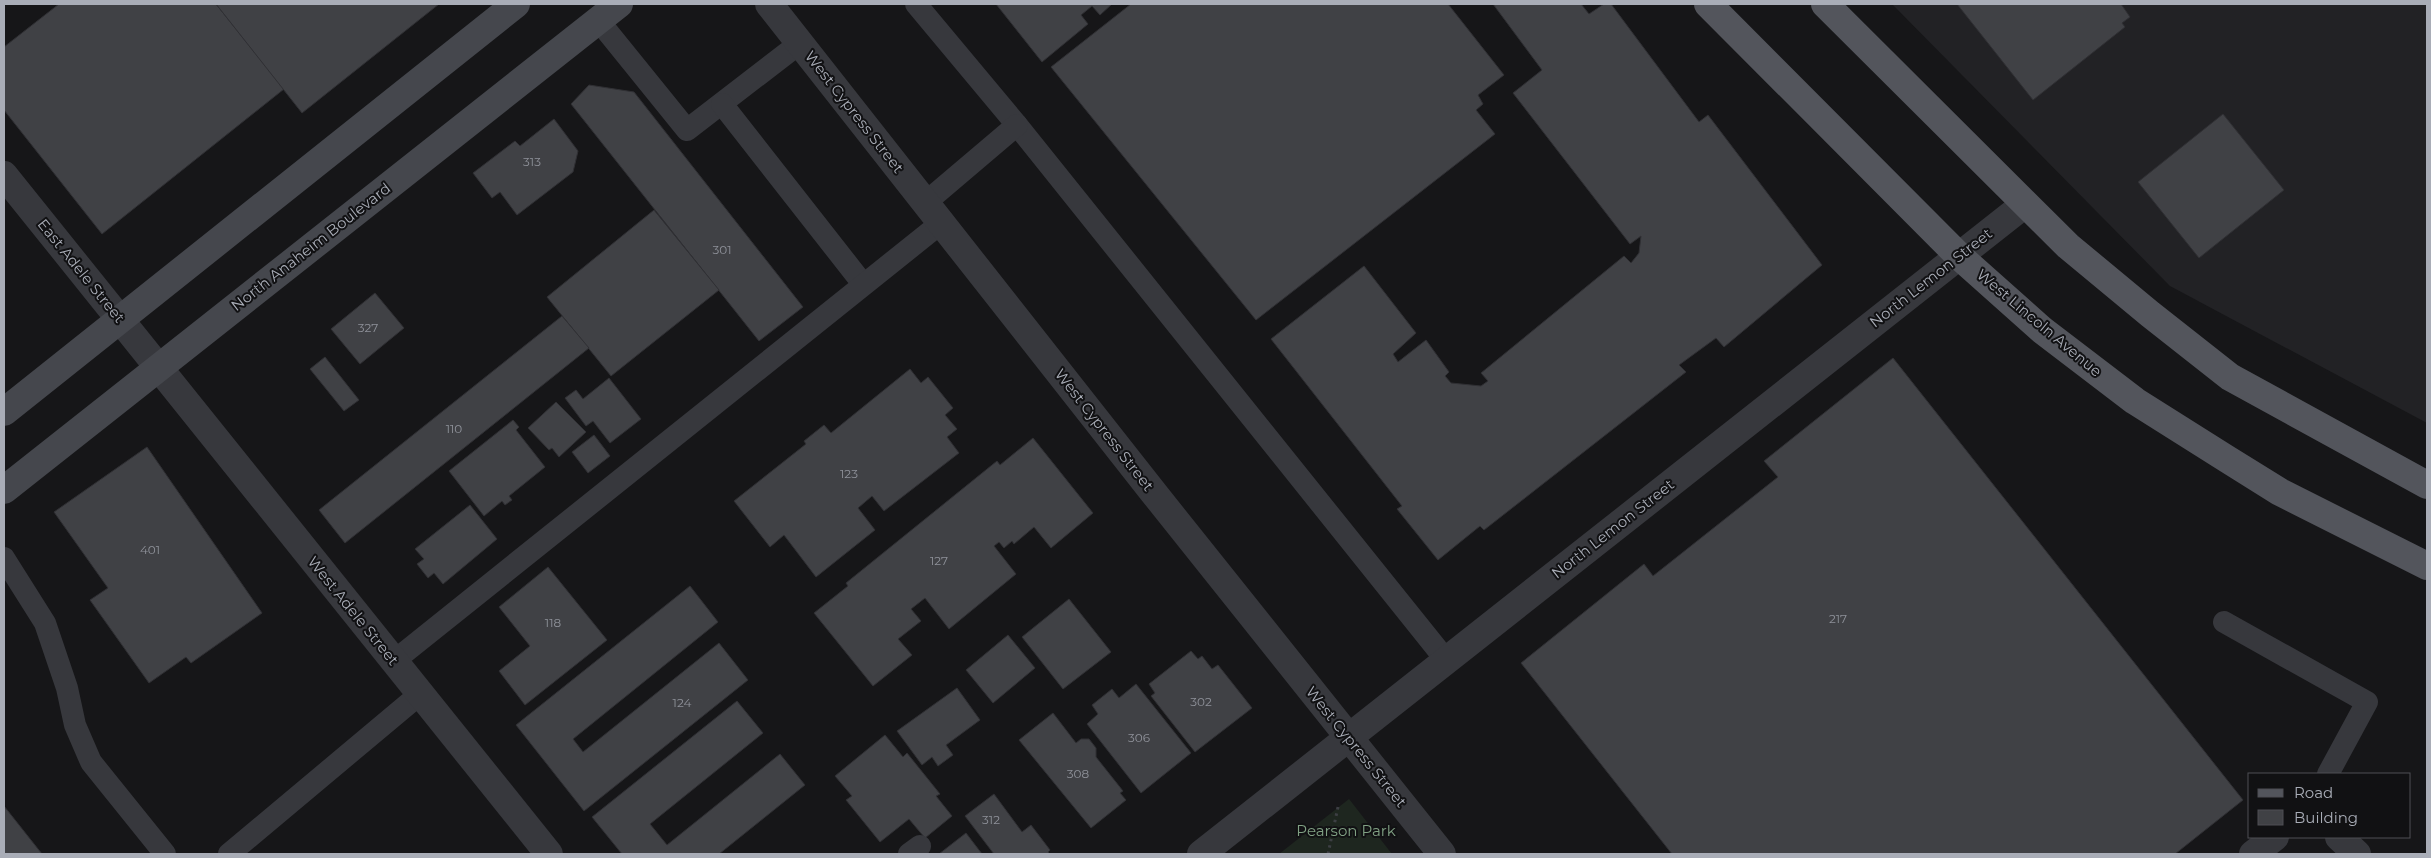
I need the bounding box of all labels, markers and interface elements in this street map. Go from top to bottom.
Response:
street label: West Cypress Street [801,47,908,177]
house number: 313 [523,154,541,169]
street label: North Anaheim Boulevard [227,178,394,315]
street label: East Adele Street [34,215,129,327]
street label: North Lemon Street [1866,224,1996,331]
house number: 301 [712,242,732,257]
street label: West Lincoln Avenue [1973,265,2106,381]
house number: 327 [358,320,378,335]
street label: West Cypress Street [1051,365,1158,495]
house number: 110 [446,421,462,436]
house number: 123 [840,466,858,481]
street label: North Lemon Street [1548,475,1678,582]
house number: 401 [140,542,160,557]
street label: West Adele Street [304,552,403,669]
house number: 127 [930,553,948,568]
house number: 217 [1829,611,1847,626]
house number: 118 [545,615,562,630]
street label: West Cypress Street [1302,682,1411,811]
house number: 302 [1190,694,1212,709]
house number: 124 [673,695,691,710]
house number: 306 [1128,730,1150,745]
house number: 308 [1067,766,1090,781]
legend [2248,773,2411,838]
text: Road [2294,783,2333,802]
text: Building [2294,808,2358,827]
house number: 312 [982,812,1000,827]
park label: Pearson Park [1296,821,1396,840]

